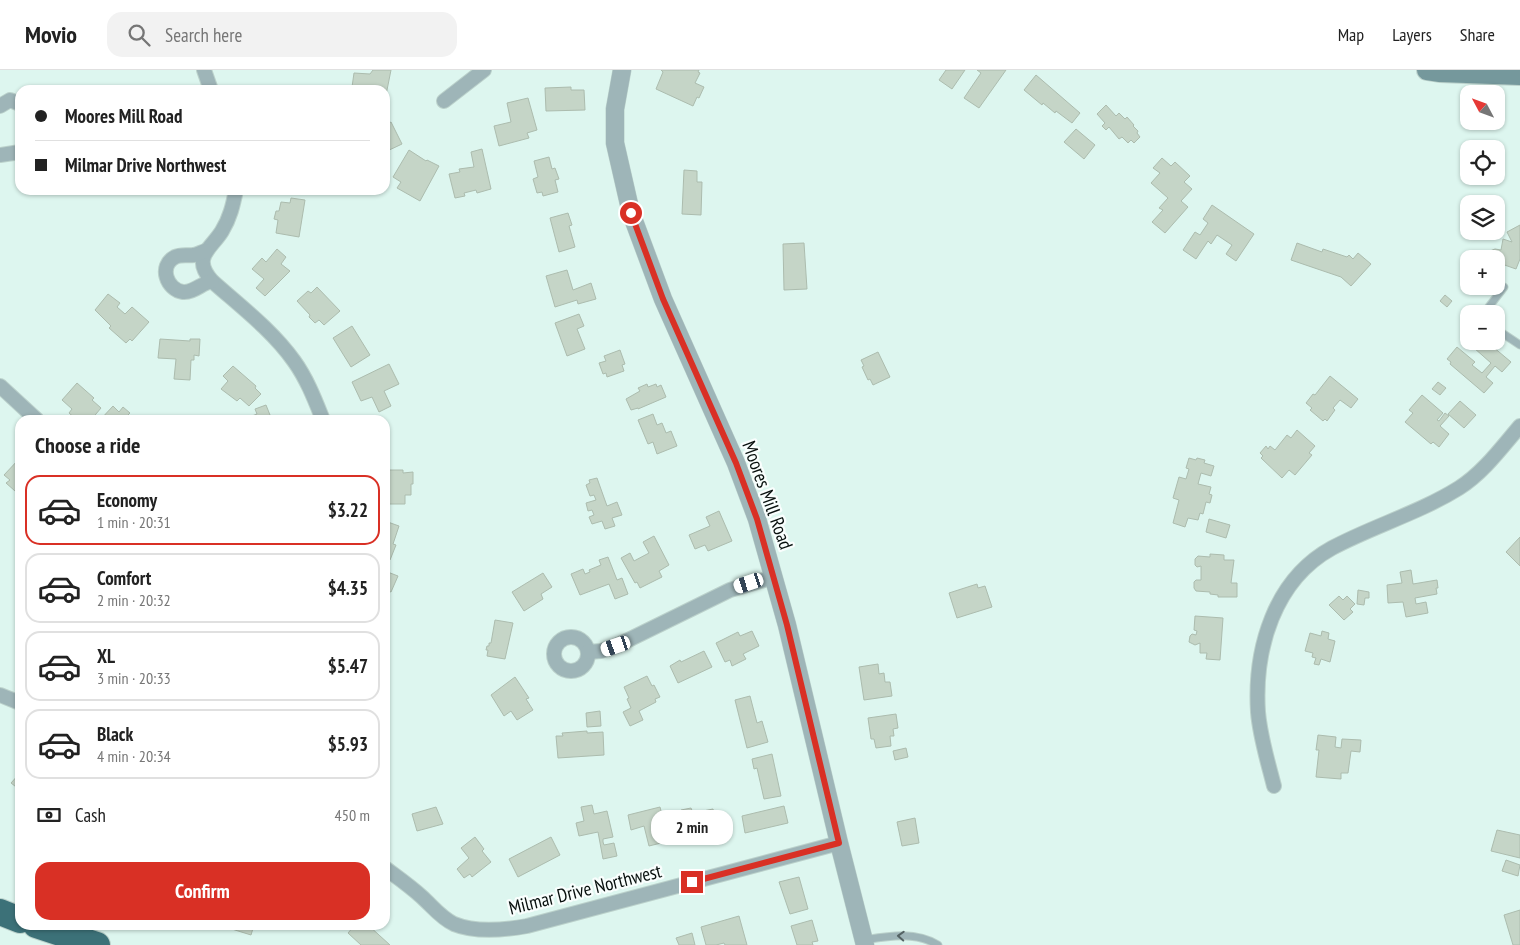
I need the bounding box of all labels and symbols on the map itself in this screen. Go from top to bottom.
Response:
north arrow [1460,85,1505,130]
route start [620,202,642,224]
street label: Moores Mill Road [737,438,799,552]
car [732,571,765,595]
car [599,634,632,658]
callout: 2 min [651,810,733,844]
street label: Milmar Drive Northwest [506,858,665,920]
route end [681,871,703,893]
one-way arrow [897,930,905,941]

